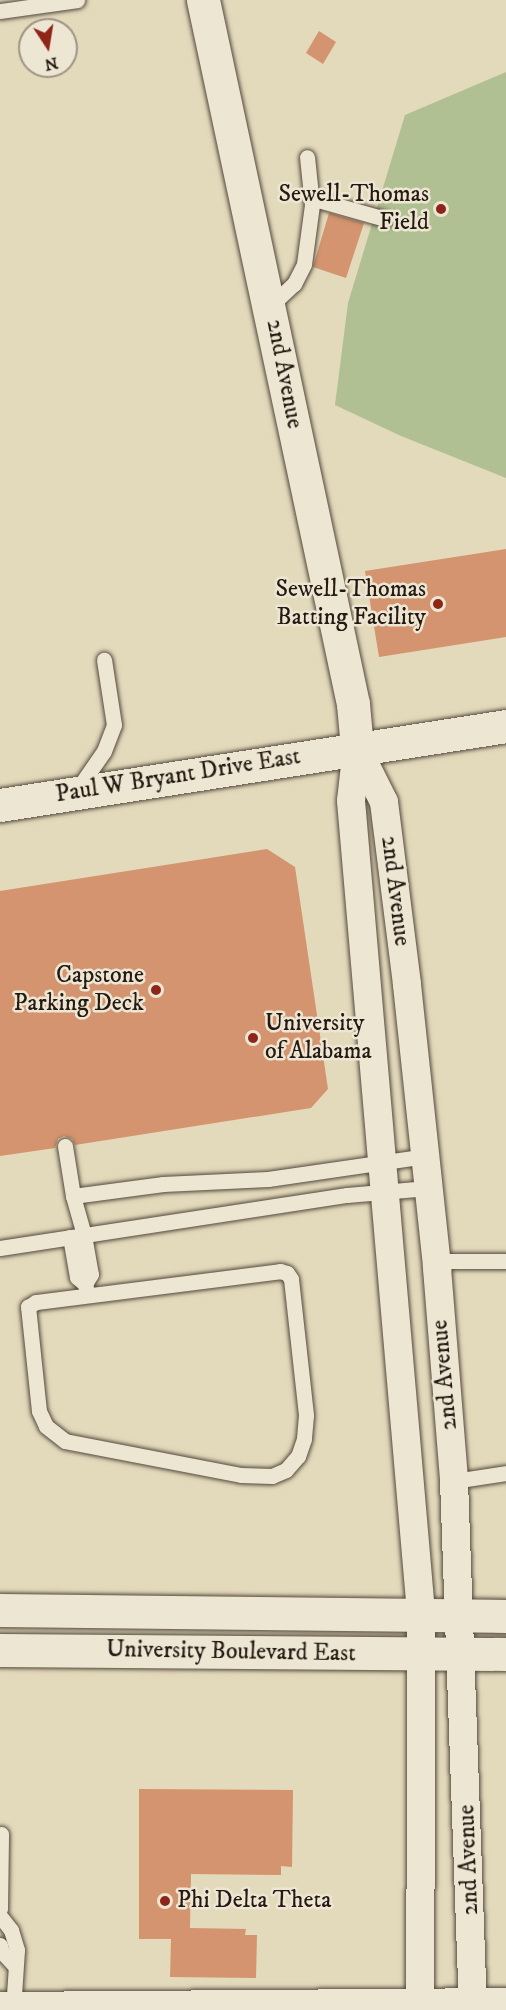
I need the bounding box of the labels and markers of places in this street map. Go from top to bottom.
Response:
place label: Sewell-Thomas Field [278,181,429,237]
marker: Sewell-Thomas Field [434,202,448,216]
place label: Sewell-Thomas Batting Facility [275,576,426,632]
marker: Sewell-Thomas Batting Facility [431,597,445,611]
place label: Capstone Parking Deck [14,962,144,1018]
marker: Capstone Parking Deck [149,983,163,997]
place label: University of Alabama [265,1010,372,1066]
marker: University of Alabama [246,1031,260,1045]
place label: Phi Delta Theta [177,1887,331,1915]
marker: Phi Delta Theta [158,1894,172,1908]

